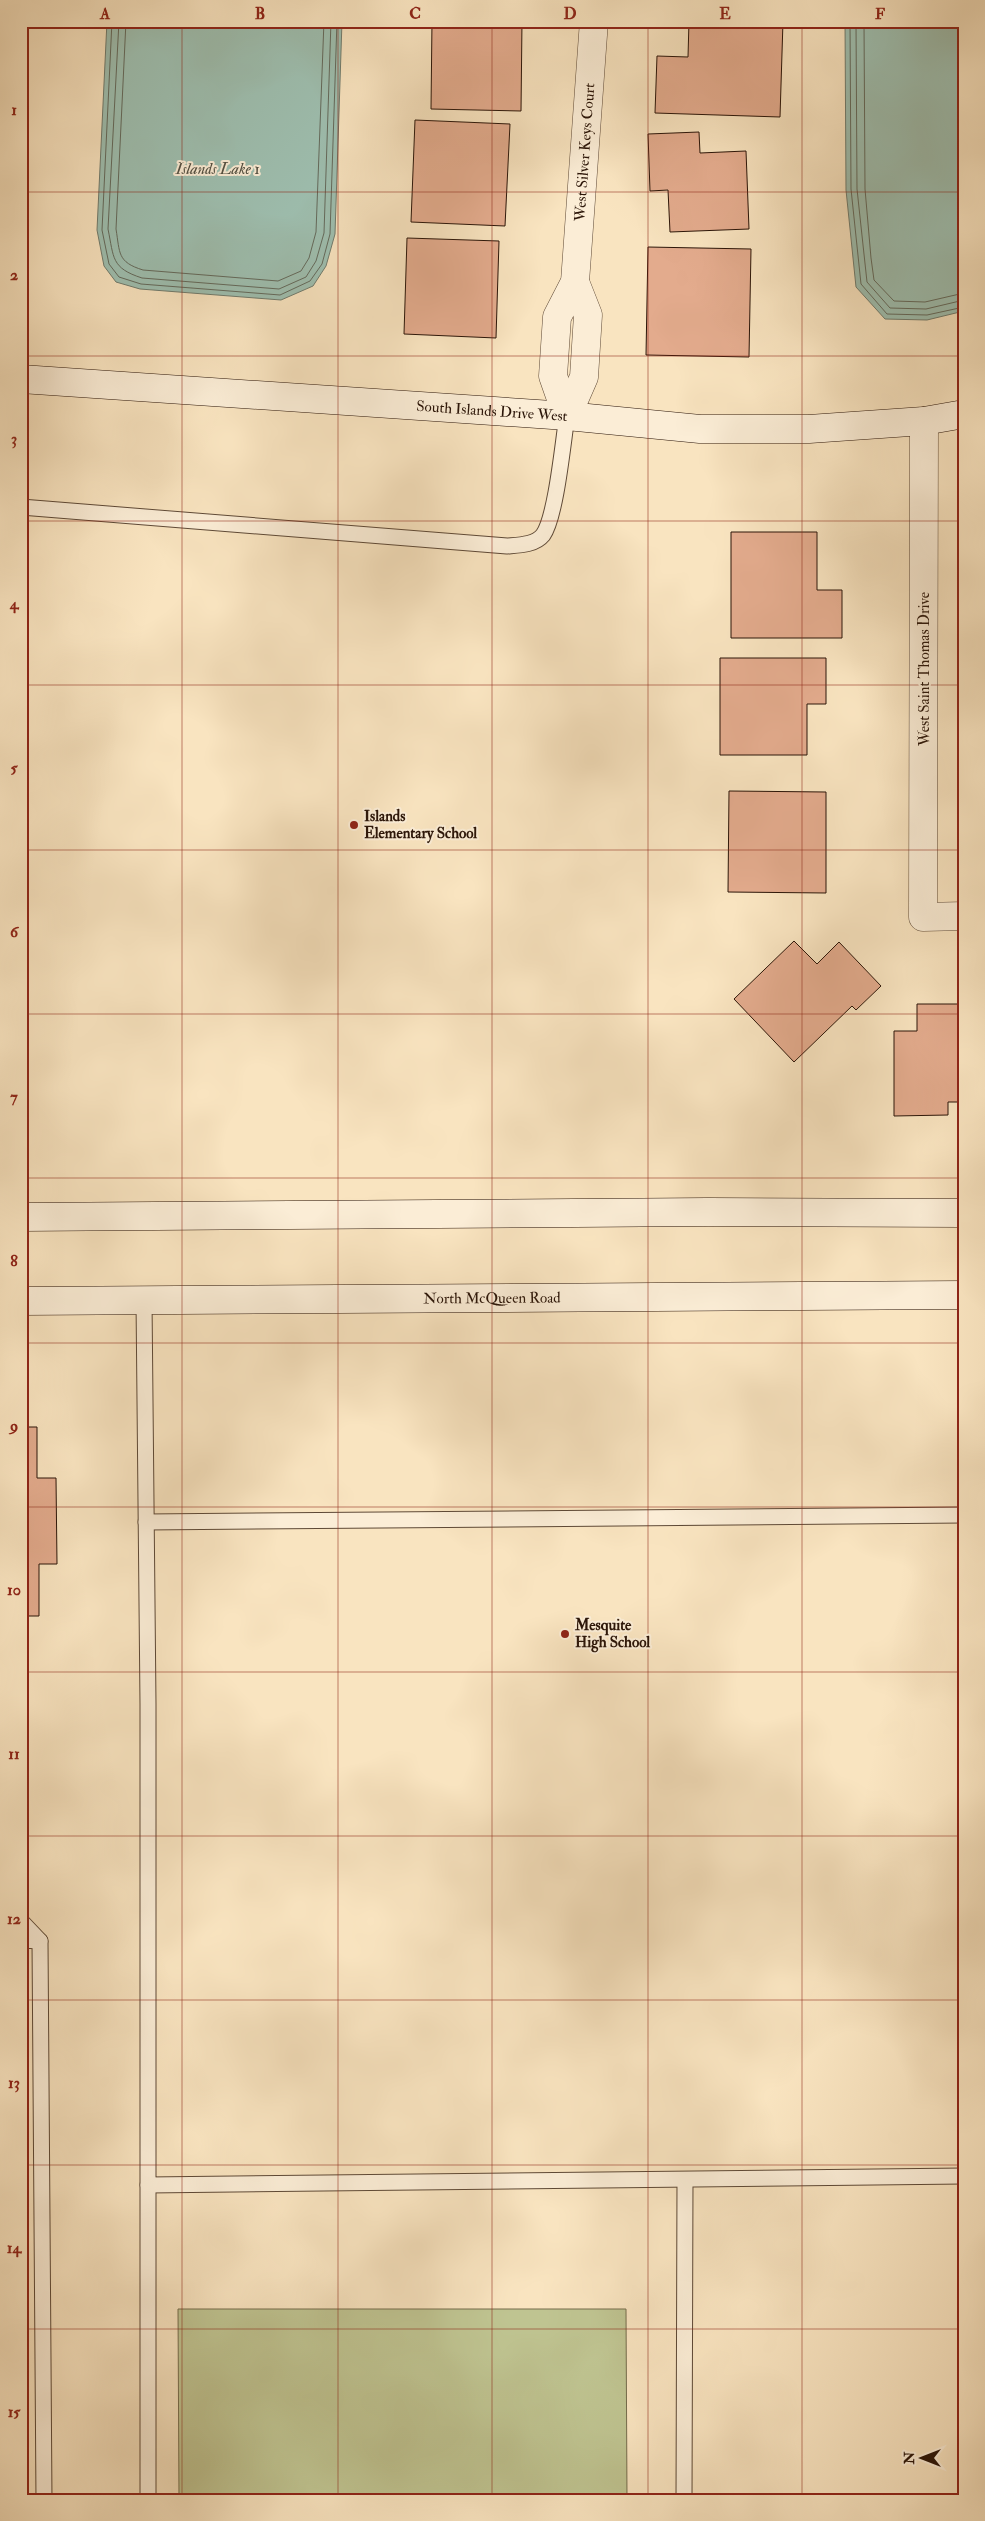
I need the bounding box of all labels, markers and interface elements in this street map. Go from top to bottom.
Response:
text: A [99,4,111,24]
text: B [255,4,265,24]
text: C [409,4,421,24]
text: D [563,4,577,24]
text: E [719,4,731,24]
text: F [875,4,885,24]
street label: West Silver Keys Court [570,82,599,223]
text: 1 [11,100,17,120]
water label: Islands Lake 1 [175,159,260,179]
text: 2 [10,265,18,285]
street label: South Islands Drive West [416,397,568,426]
text: 3 [11,429,17,449]
street label: West Saint Thomas Drive [915,592,934,747]
text: 4 [9,594,20,614]
text: 5 [10,758,18,778]
place label: Islands Elementary School [364,807,477,844]
marker: Islands Elementary School [348,819,360,831]
text: 6 [10,922,20,942]
text: 7 [10,1087,18,1107]
text: 8 [10,1251,18,1271]
street label: North McQueen Road [423,1289,561,1308]
text: 9 [8,1416,18,1436]
text: 10 [7,1580,21,1600]
place label: Mesquite High School [574,1616,650,1653]
marker: Mesquite High School [559,1628,571,1640]
text: 11 [8,1744,20,1764]
text: 12 [7,1909,21,1929]
text: 13 [8,2073,20,2093]
text: 14 [7,2238,23,2258]
text: 15 [8,2402,21,2422]
north arrow [898,2434,948,2484]
text: N [901,2451,918,2465]

